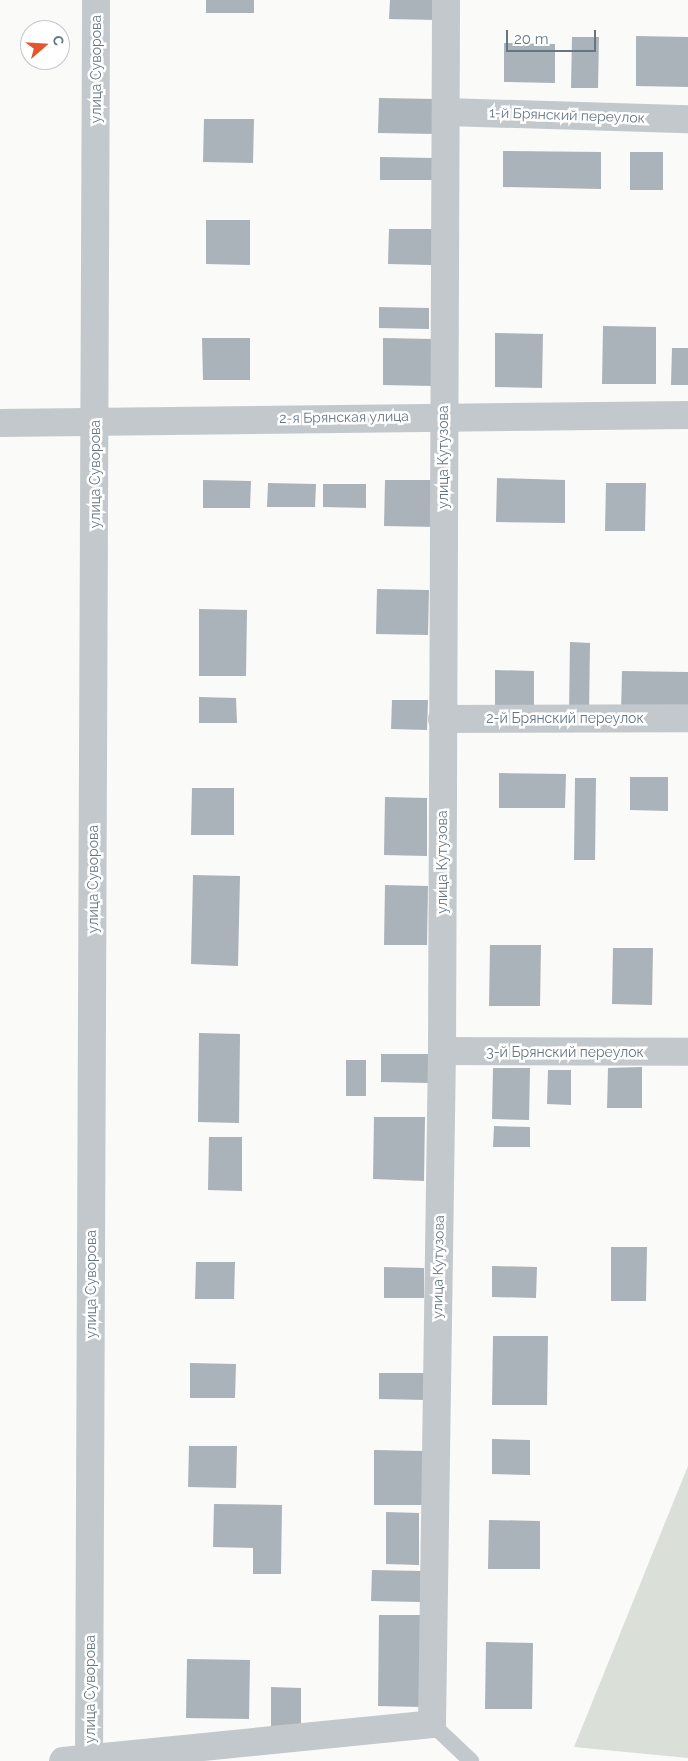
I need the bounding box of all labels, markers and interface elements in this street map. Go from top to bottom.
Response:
street label: улица Суворова [88,15,104,123]
north arrow [20,20,70,70]
scale bar [508,20,598,52]
text: 20 m [514,30,549,48]
text: С [49,33,67,48]
street label: 1-й Брянский переулок [489,104,645,126]
street label: улица Кутузова [435,405,451,509]
street label: 2-я Брянская улица [279,407,409,427]
street label: улица Суворова [87,420,103,528]
street label: 2-й Брянский переулок [486,710,644,726]
street label: улица Кутузова [434,810,450,914]
street label: улица Суворова [85,825,101,933]
street label: 3-й Брянский переулок [486,1044,644,1060]
street label: улица Кутузова [429,1215,447,1319]
street label: улица Суворова [83,1230,99,1338]
street label: улица Суворова [82,1635,98,1743]

